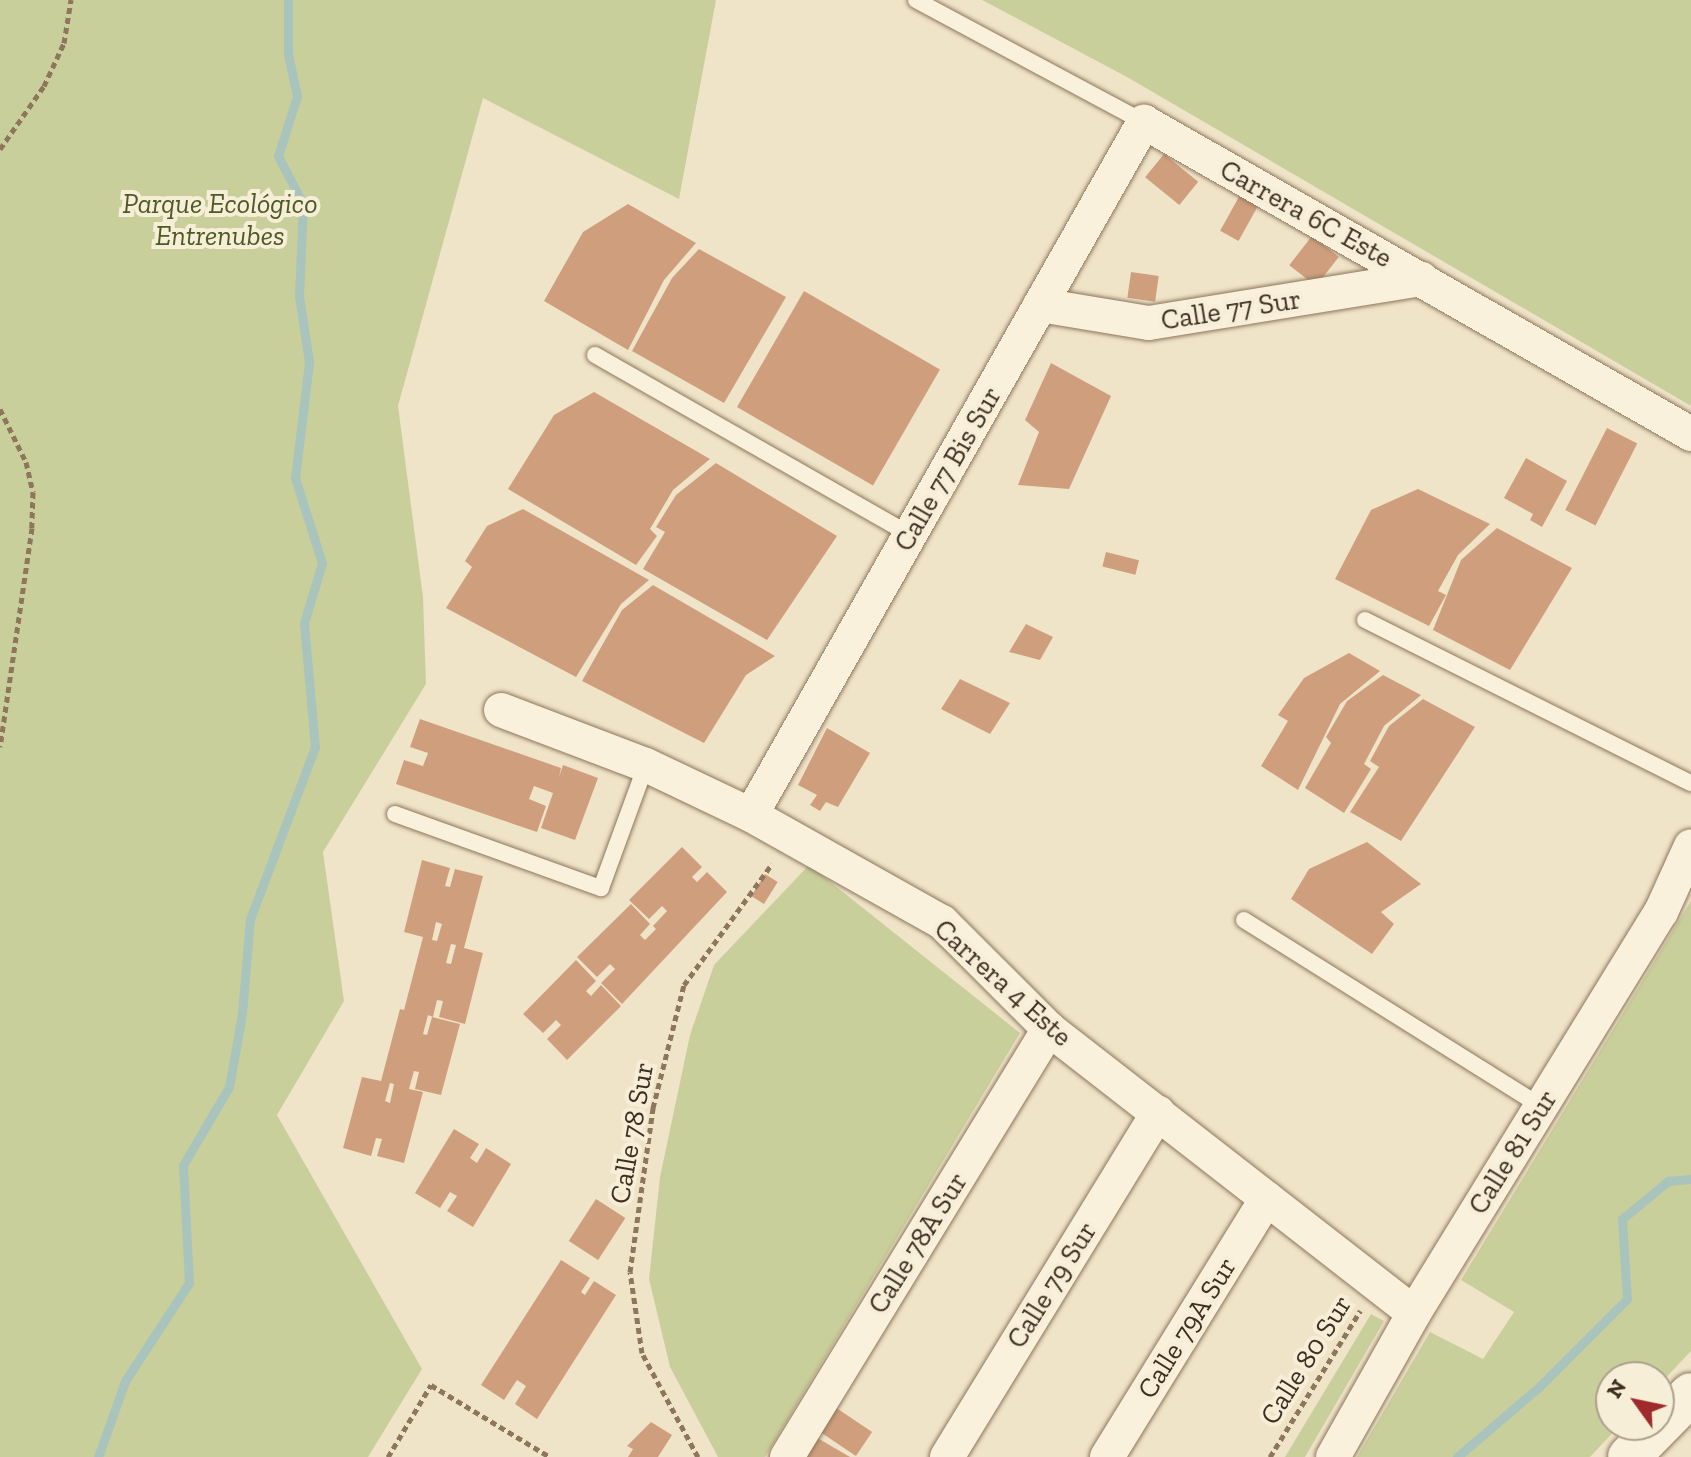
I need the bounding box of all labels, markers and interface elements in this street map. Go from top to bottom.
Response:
street label: Carrera 6C Este [1214,153,1398,275]
park label: Parque Ecológico Entrenubes [122,187,318,253]
street label: Calle 77 Sur [1159,282,1303,338]
street label: Calle 77 Bis Sur [887,381,1009,557]
street label: Carrera 4 Este [927,912,1079,1054]
street label: Calle 78 Sur [603,1060,661,1206]
street label: Calle 81 Sur [1461,1083,1565,1221]
street label: Calle 78A Sur [861,1166,975,1320]
street label: Calle 79 Sur [1000,1216,1104,1354]
street label: Calle 79A Sur [1130,1251,1244,1405]
street label: Calle 80 Sur [1253,1289,1359,1431]
north arrow [1595,1361,1675,1441]
text: N [1600,1374,1632,1403]

